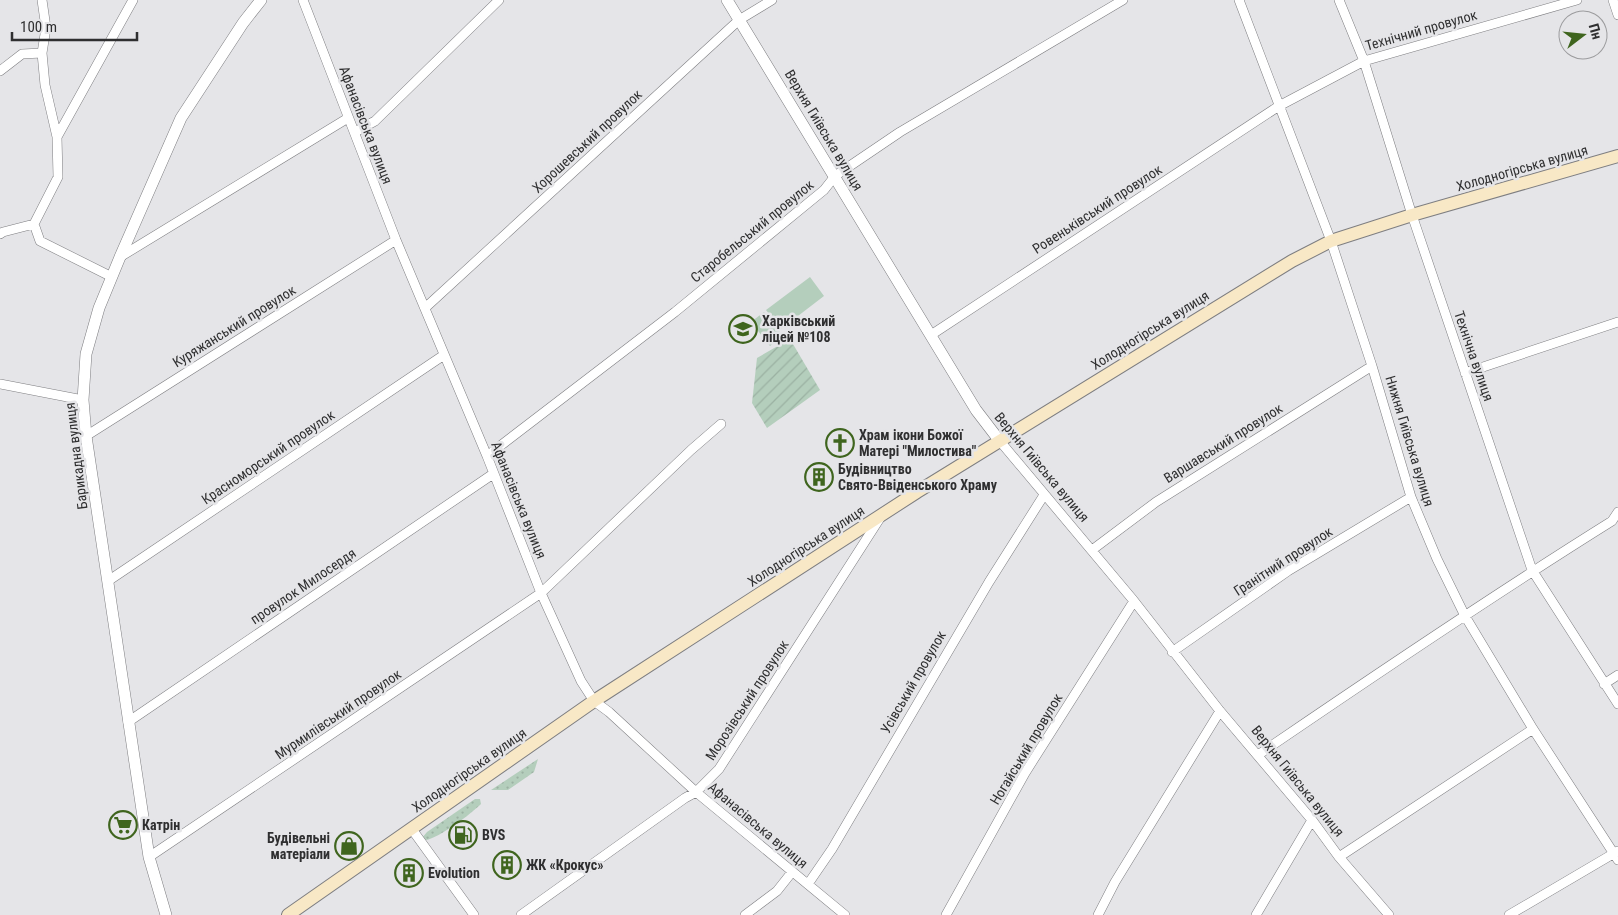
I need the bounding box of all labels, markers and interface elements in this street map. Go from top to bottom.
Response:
street label: Технічний провулок [1363,6,1479,54]
scale bar [12,10,138,42]
north arrow [1558,10,1608,60]
text: 100 m [20,18,57,36]
text: Пн [1586,22,1605,41]
street label: Афанасівська вулиця [336,64,396,186]
street label: Верхня Гиївська вулиця [782,67,866,193]
street label: Хорошевський провулок [529,86,645,196]
street label: Холодногірська вулиця [1454,142,1590,194]
street label: Ровеньківський провулок [1029,161,1165,257]
street label: Старобельський провулок [687,176,817,286]
street label: Куряжанський провулок [170,281,299,370]
street label: Холодногірська вулиця [1088,287,1212,373]
street label: Технічна вулиця [1451,309,1497,403]
place label: Харківський ліцей №108 [762,313,835,345]
school or university icon: Харківський ліцей №108 [728,314,758,344]
street label: Нижня Гиївська вулиця [1382,374,1438,508]
street label: Варшавський провулок [1161,400,1285,486]
street label: Барикадна вулиця [62,402,90,510]
street label: Красноморський провулок [199,406,338,507]
street label: Верхня Гиївська вулиця [992,409,1092,525]
place label: Храм ікони Божої Матері "Милостива" [859,427,977,459]
church icon: Храм ікони Божої Матері "Милостива" [825,428,855,458]
street label: Афанасівська вулиця [488,439,550,561]
place label: Будівництво Свято-Ввіденського Храму [838,461,998,493]
building icon: Будівництво Свято-Ввіденського Храму [804,462,834,492]
street label: Холодногірська вулиця [745,502,867,590]
street label: Гранітний провулок [1231,523,1336,599]
street label: провулок Милосердя [247,545,359,627]
street label: Усівський провулок [877,628,949,736]
street label: Морозівський провулок [702,637,792,763]
street label: Мурмилівський провулок [272,666,404,762]
street label: Ногайський провулок [987,690,1066,807]
street label: Верхня Гиївська вулиця [1248,722,1348,840]
street label: Холодногірська вулиця [409,724,529,816]
street label: Афанасівська вулиця [705,779,811,871]
supermarket icon: Катрін [108,810,138,840]
place label: Катрін [142,817,180,833]
fuel station icon: BVS [448,820,478,850]
place label: BVS [482,827,506,843]
place label: Будівельні матеріали [267,830,330,862]
shop icon: Будівельні матеріали [334,831,364,861]
building icon: ЖК «Крокус» [492,850,522,880]
place label: ЖК «Крокус» [526,857,603,873]
building icon: Evolution [394,858,424,888]
place label: Evolution [428,865,480,881]

